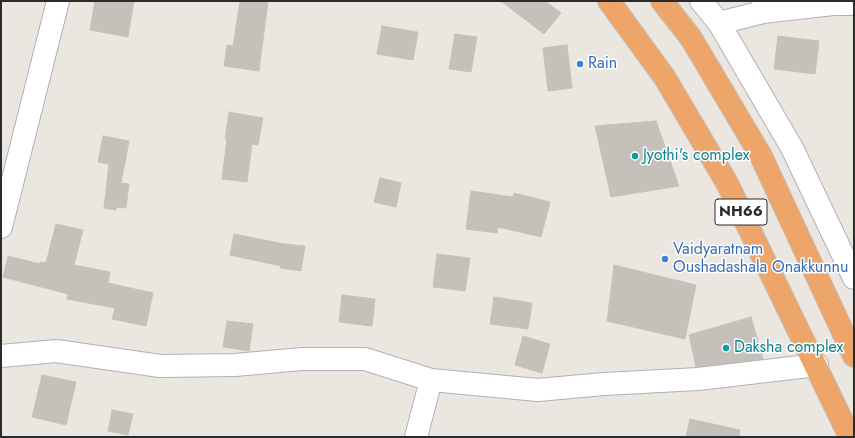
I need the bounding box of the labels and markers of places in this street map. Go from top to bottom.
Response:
place label: Rain [588,54,617,74]
marker: Rain [575,59,585,69]
place label: Jyothi's complex [643,146,749,166]
marker: Jyothi's complex [630,151,640,161]
place label: Vaidyaratnam Oushadashala Onakkunnu [673,240,848,278]
marker: Vaidyaratnam Oushadashala Onakkunnu [660,254,670,264]
place label: Daksha complex [734,338,843,358]
marker: Daksha complex [721,343,731,353]

